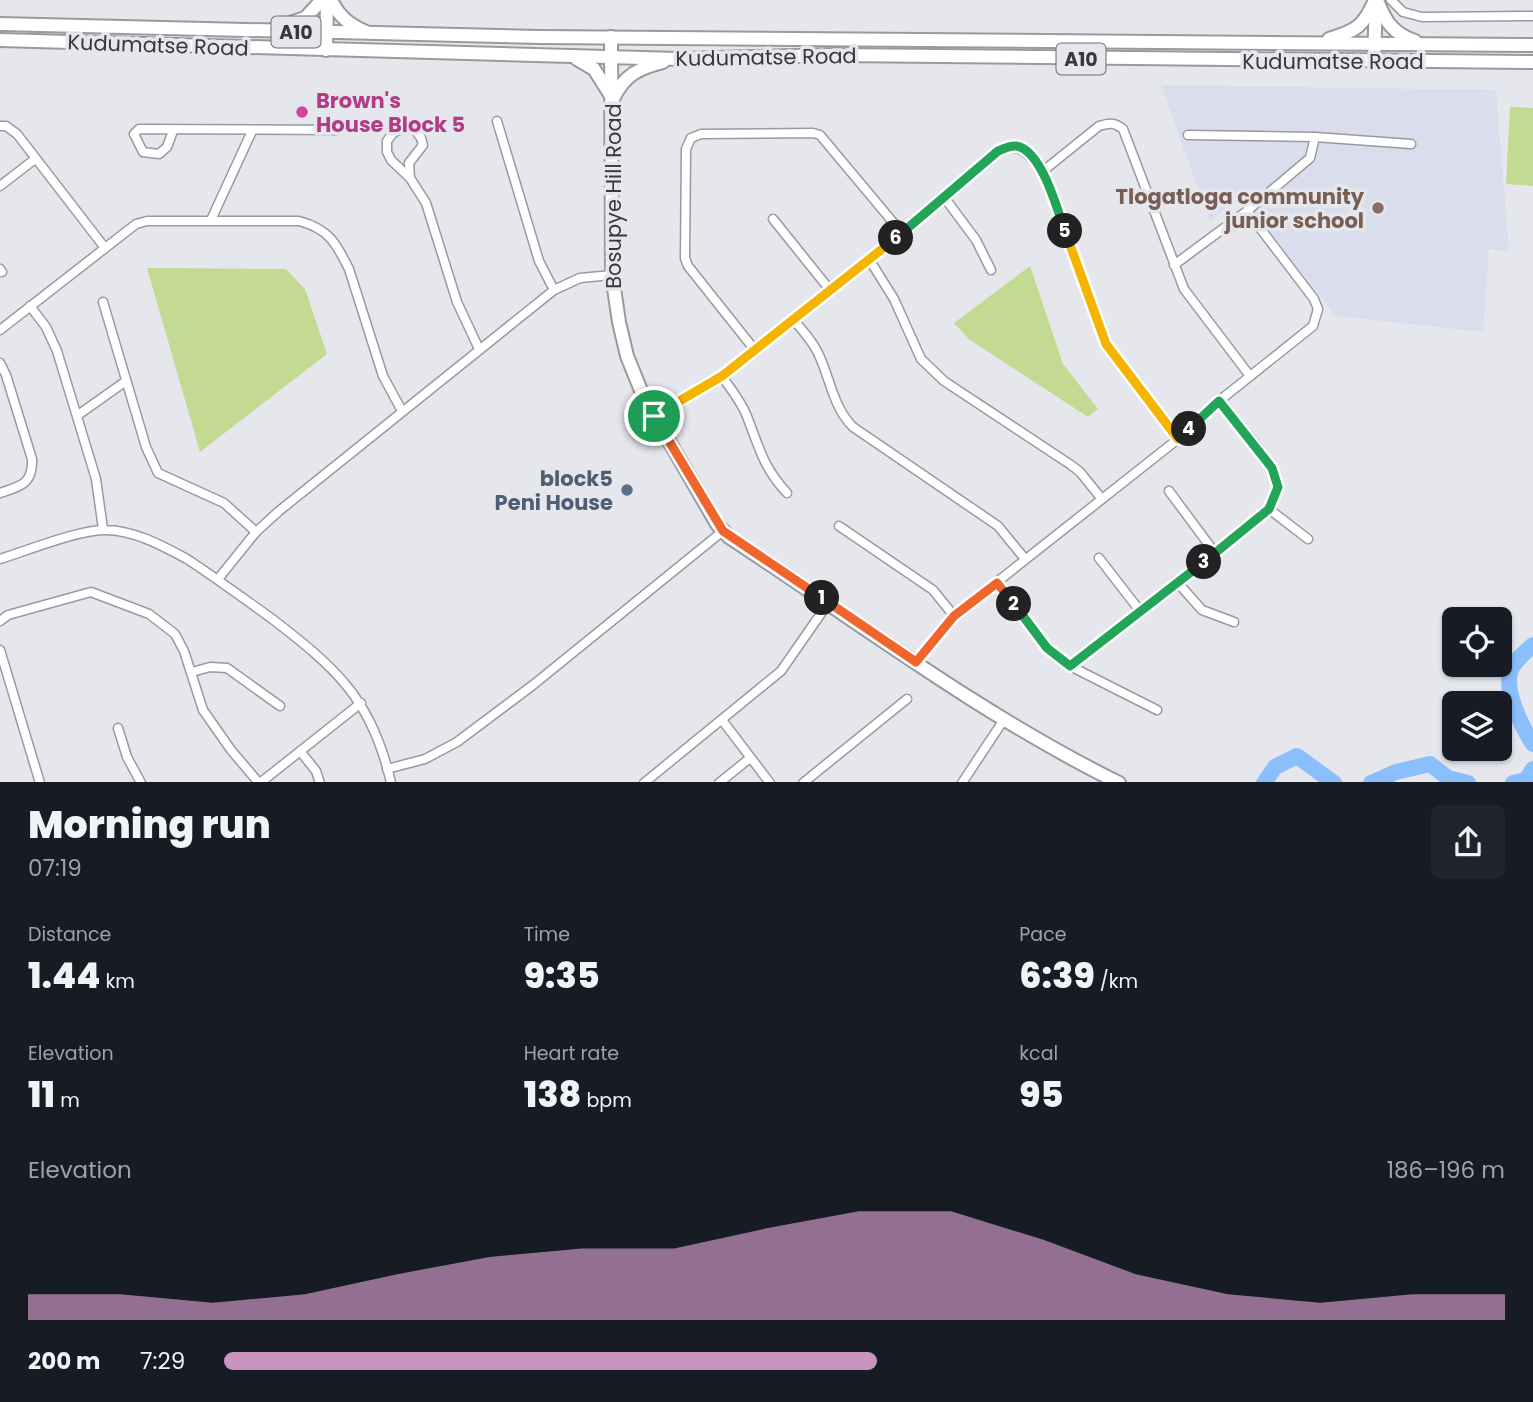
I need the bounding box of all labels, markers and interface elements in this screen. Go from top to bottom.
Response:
road number: A10 [272,16,320,48]
street label: Kudumatse Road [67,27,249,63]
street label: Kudumatse Road [675,41,857,73]
road number: A10 [1056,44,1106,74]
street label: Kudumatse Road [1242,47,1424,76]
place label: Brown's House Block 5 [316,86,465,139]
street label: Bosupye Hill Road [599,103,628,289]
marker: Brown's House Block 5 [294,104,310,120]
place label: Tlogatloga community junior school [1116,182,1365,235]
marker: Tlogatloga community junior school [1370,200,1386,216]
pin: 5 [1048,214,1082,248]
text: 5 [1058,217,1071,244]
pin: 6 [878,220,914,256]
text: 6 [889,224,902,251]
pin [624,386,684,446]
icon: arrive [635,397,673,435]
pin: 4 [1172,412,1206,446]
text: 4 [1182,415,1195,442]
place label: block5 Peni House [495,464,613,517]
marker: block5 Peni House [619,482,635,498]
pin: 3 [1186,544,1222,580]
text: 3 [1198,548,1209,575]
pin: 1 [804,580,840,616]
text: 1 [818,584,825,611]
pin: 2 [996,586,1032,622]
text: 2 [1008,590,1019,617]
map controls [1442,607,1512,761]
button: locate [1442,607,1512,677]
button: layers [1442,691,1512,761]
text: Morning run [28,798,271,851]
button: share [1431,805,1505,879]
text: 07:19 [28,852,82,884]
text: Distance [28,921,111,948]
text: Time [524,921,570,948]
text: Pace [1019,921,1067,948]
text: 1.44 [28,951,100,1000]
text: 9:35 [524,951,600,1000]
text: 6:39 [1019,951,1095,1000]
text: km [100,968,135,995]
text: /km [1095,968,1138,995]
text: Elevation [28,1040,114,1067]
text: Heart rate [524,1040,619,1067]
text: kcal [1019,1040,1058,1067]
text: 11 [28,1070,55,1119]
text: 138 [524,1070,581,1119]
text: 95 [1019,1070,1063,1119]
text: m [55,1087,80,1114]
text: bpm [581,1087,632,1114]
text: Elevation [28,1154,132,1186]
text: 186–196 m [1387,1154,1505,1186]
text: 200 m [28,1345,100,1377]
text: 7:29 [140,1345,185,1377]

